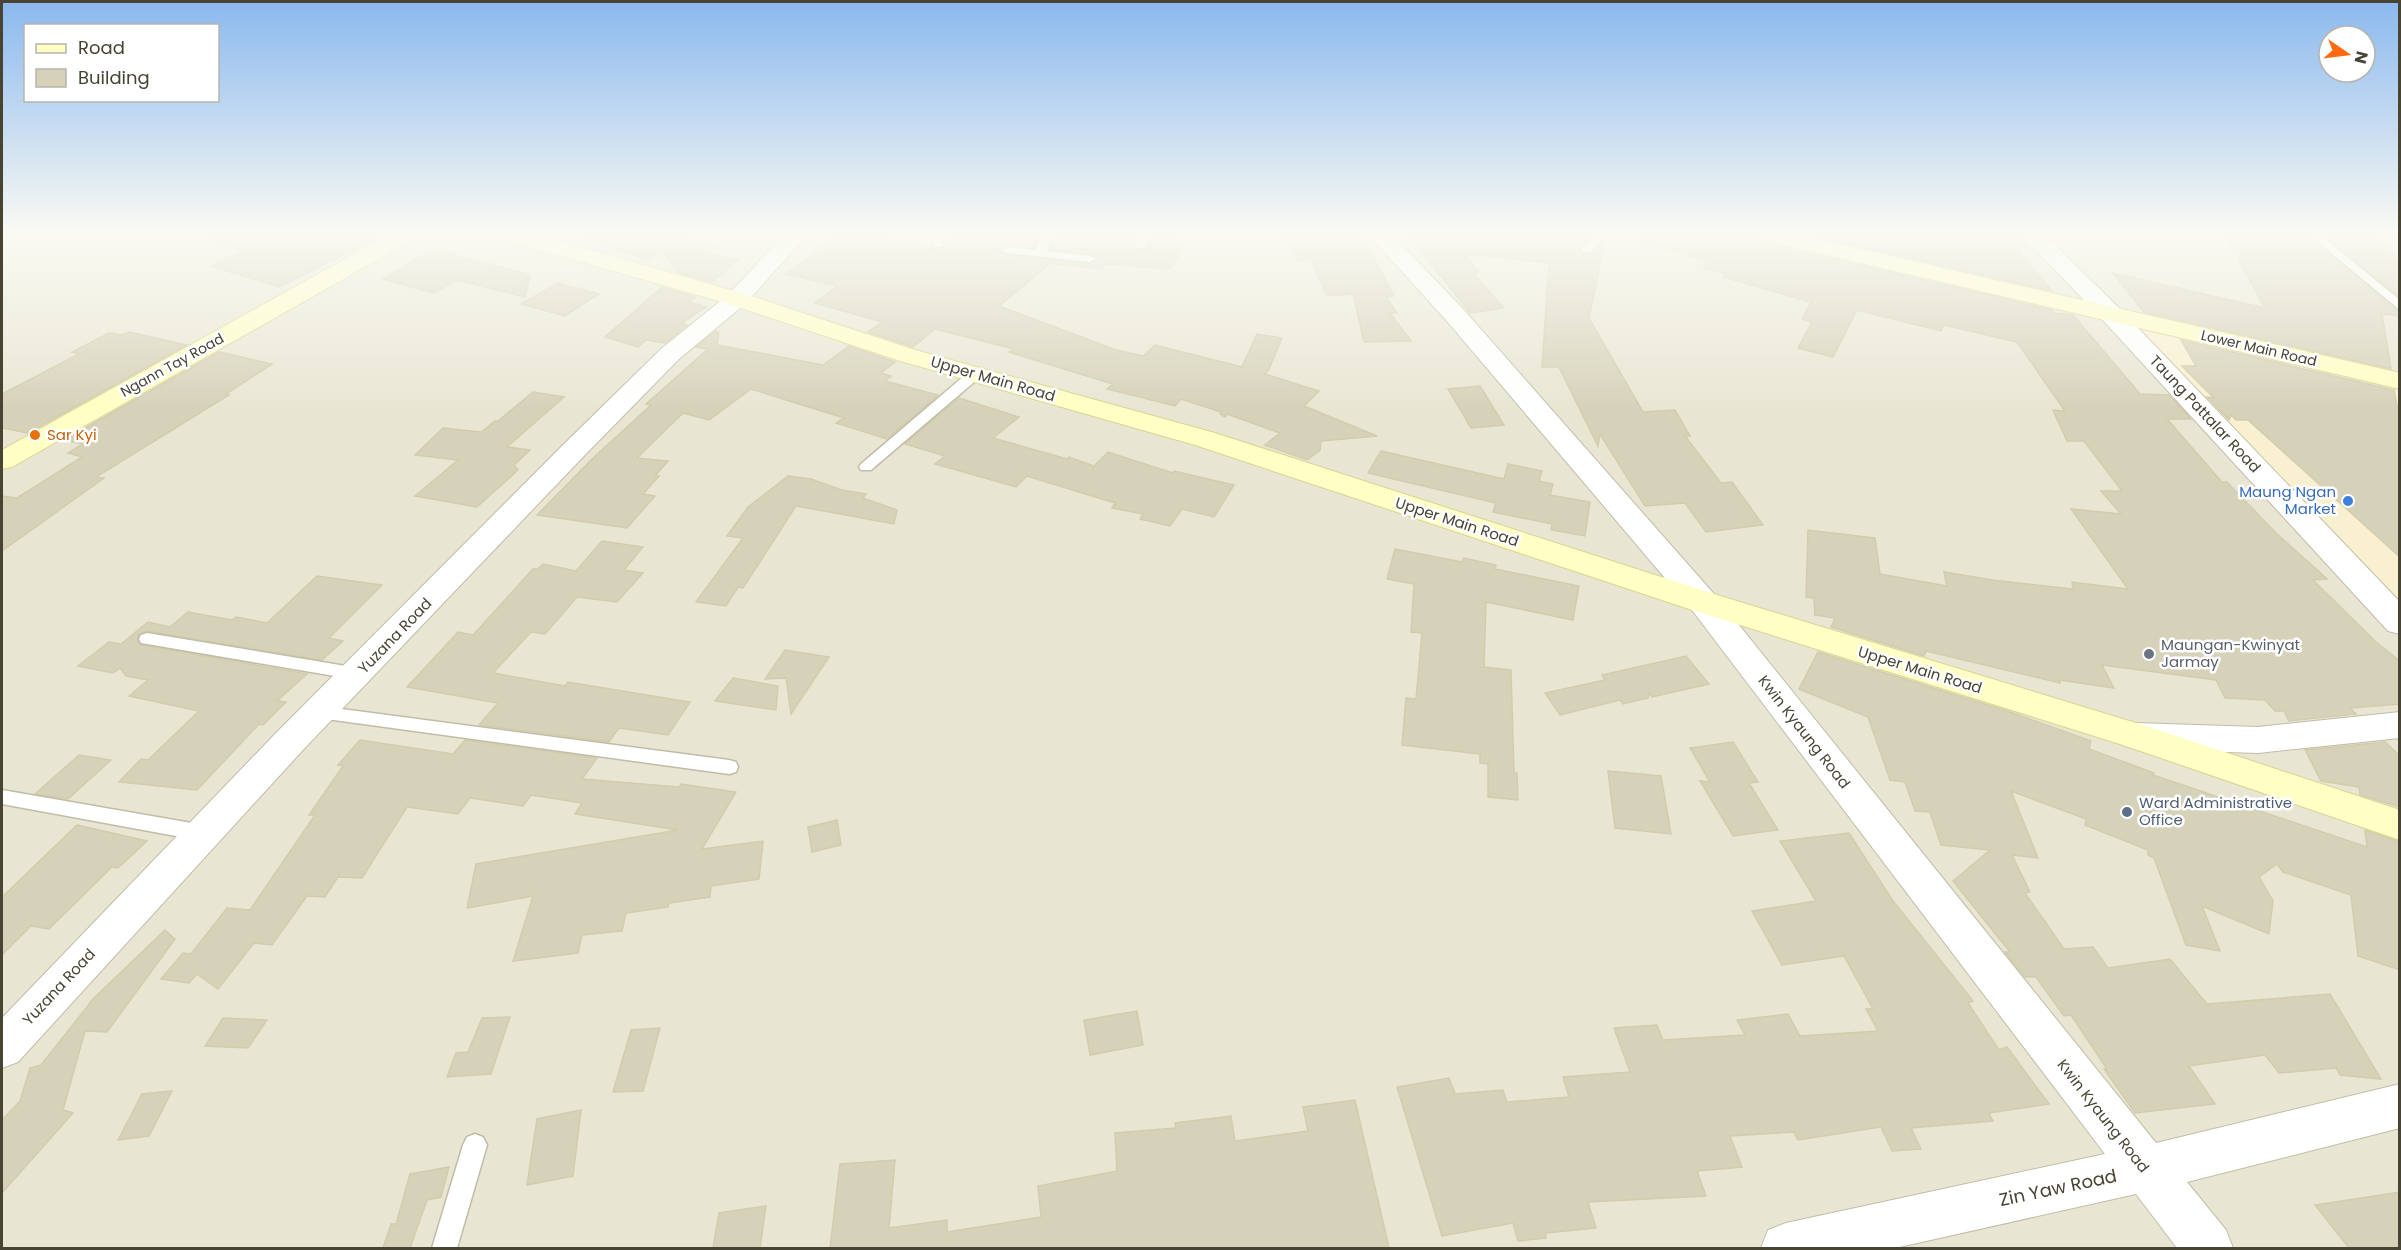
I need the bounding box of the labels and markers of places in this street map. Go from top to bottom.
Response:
place label: Sar Kyi [47,424,97,445]
marker: Sar Kyi [28,428,42,442]
place label: Maung Ngan Market [2239,481,2336,519]
marker: Maung Ngan Market [2341,494,2355,508]
place label: Maungan-Kwinyat Jarmay [2161,634,2300,672]
marker: Maungan-Kwinyat Jarmay [2142,647,2156,661]
place label: Ward Administrative Office [2139,792,2292,830]
marker: Ward Administrative Office [2120,805,2134,819]

